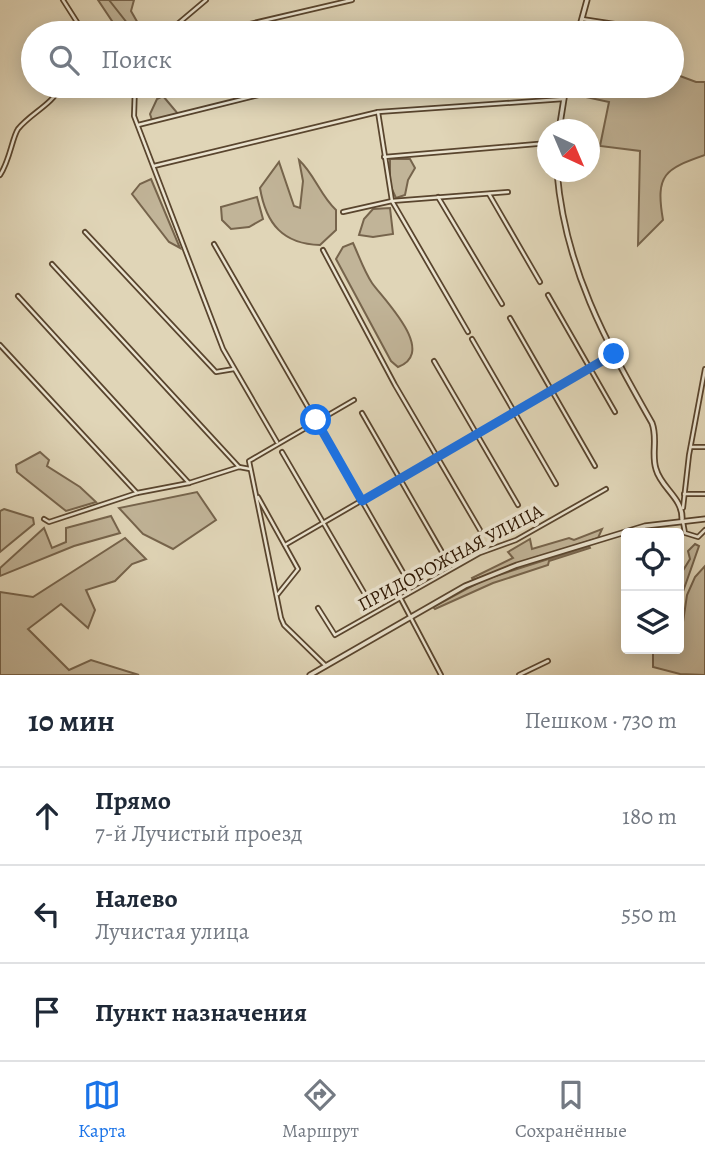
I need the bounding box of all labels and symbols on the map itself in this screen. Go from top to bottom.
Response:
north arrow [537,119,600,182]
route end [598,338,629,369]
route start [300,404,331,435]
street label: ПРИДОРОЖНАЯ УЛИЦА [353,498,548,618]

